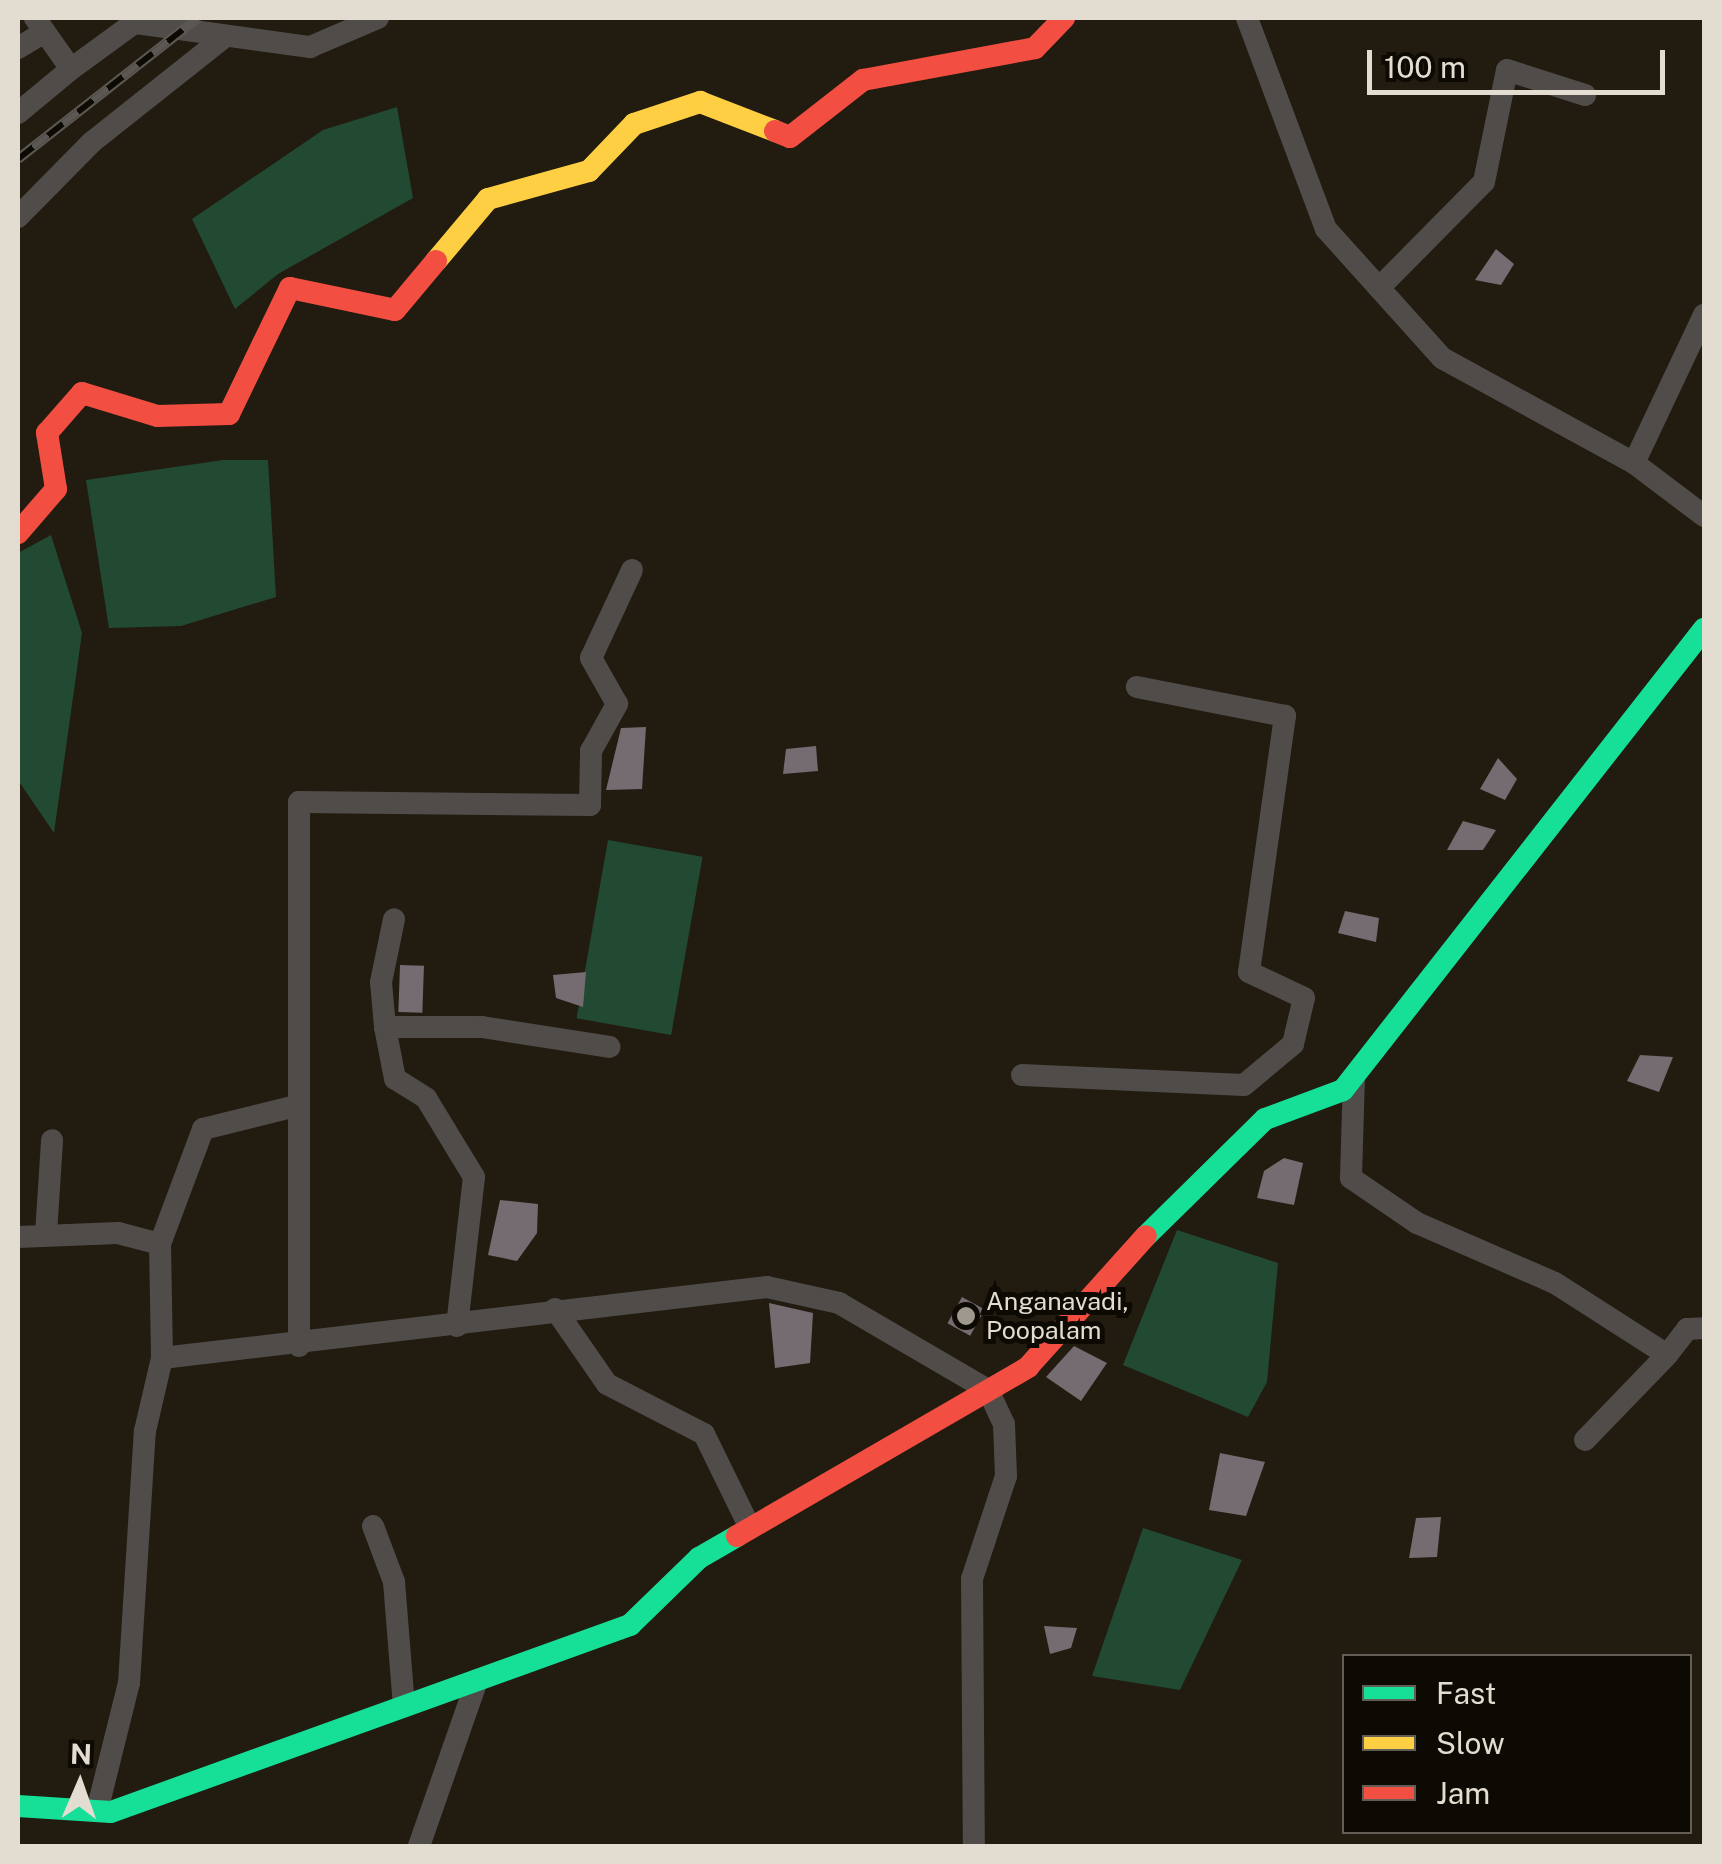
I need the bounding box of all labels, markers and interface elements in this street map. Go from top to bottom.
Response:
scale bar [1372,30,1670,92]
text: 100 m [1384,49,1466,85]
place label: Anganavadi, Poopalam [986,1287,1128,1346]
marker: Anganavadi, Poopalam [955,1305,977,1327]
legend [1342,1654,1692,1834]
text: Fast [1436,1675,1496,1711]
text: Slow [1436,1725,1505,1761]
north arrow [30,1734,130,1834]
text: N [70,1737,93,1770]
text: Jam [1436,1775,1490,1811]

